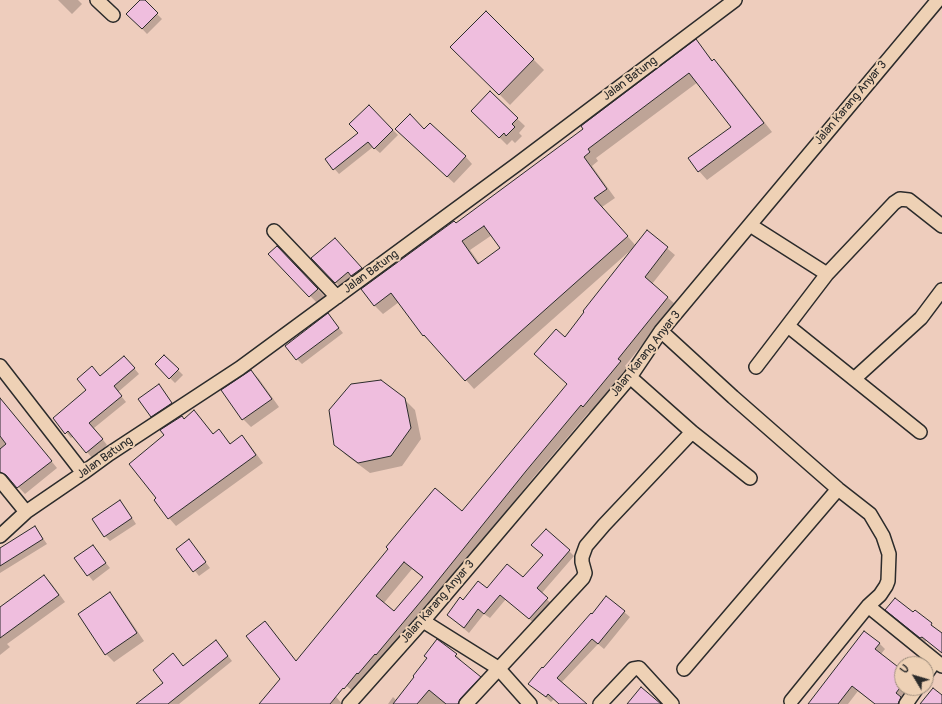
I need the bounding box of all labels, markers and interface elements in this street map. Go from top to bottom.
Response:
street label: Jalan Batung [600,54,660,104]
street label: Jalan Karang Anyar 3 [812,58,890,148]
street label: Jalan Batung [341,247,401,297]
street label: Jalan Karang Anyar 3 [608,308,684,400]
street label: Jalan Batung [74,434,136,482]
street label: Jalan Karang Anyar 3 [398,558,478,646]
north arrow [894,656,934,696]
text: U [898,662,912,676]

